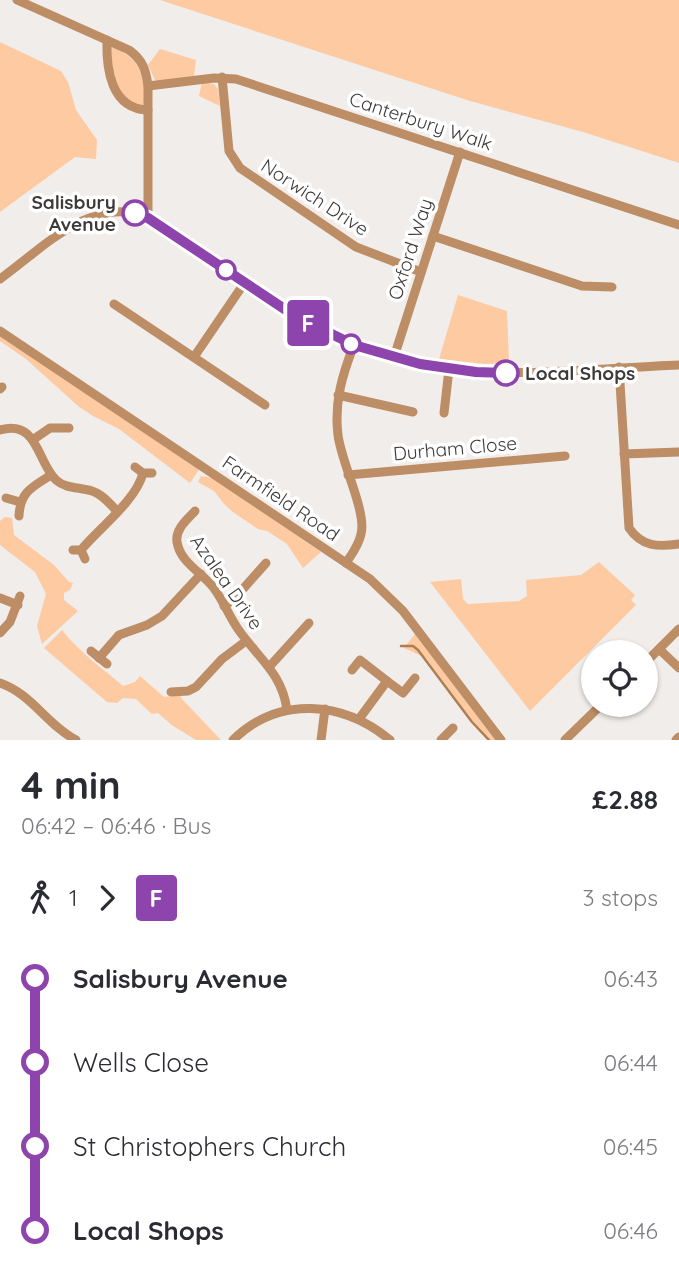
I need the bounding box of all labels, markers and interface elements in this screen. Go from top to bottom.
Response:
street label: Canterbury Walk [346,87,496,155]
street label: Norwich Drive [257,153,373,241]
place label: Salisbury Avenue [31,190,116,236]
street label: Oxford Way [382,195,438,303]
marker: Salisbury Avenue [122,200,148,226]
unlabelled marker [216,260,236,280]
line badge: F [285,300,331,346]
text: F [301,308,315,338]
unlabelled marker [341,334,361,354]
marker: Local Shops [493,360,519,386]
place label: Local Shops [525,361,635,385]
street label: Durham Close [392,431,518,465]
street label: Farmfield Road [218,450,344,546]
street label: Azalea Drive [186,530,268,634]
map controls [581,640,658,717]
button: locate [581,640,658,717]
text: 4 min [21,761,121,809]
text: £2.88 [592,783,658,816]
text: 06:42 – 06:46 · Bus [21,811,211,840]
icon: walk [21,879,59,917]
icon: forward [88,879,126,917]
text: 1 [69,883,78,912]
text: F [150,883,163,913]
text: 3 stops [583,883,658,912]
text: Salisbury Avenue [73,962,288,995]
text: 06:43 [603,964,658,993]
text: Wells Close [73,1046,209,1079]
text: 06:44 [603,1048,658,1077]
text: St Christophers Church [73,1130,346,1163]
text: 06:45 [603,1132,658,1161]
text: Local Shops [73,1214,224,1247]
text: 06:46 [603,1216,658,1245]

